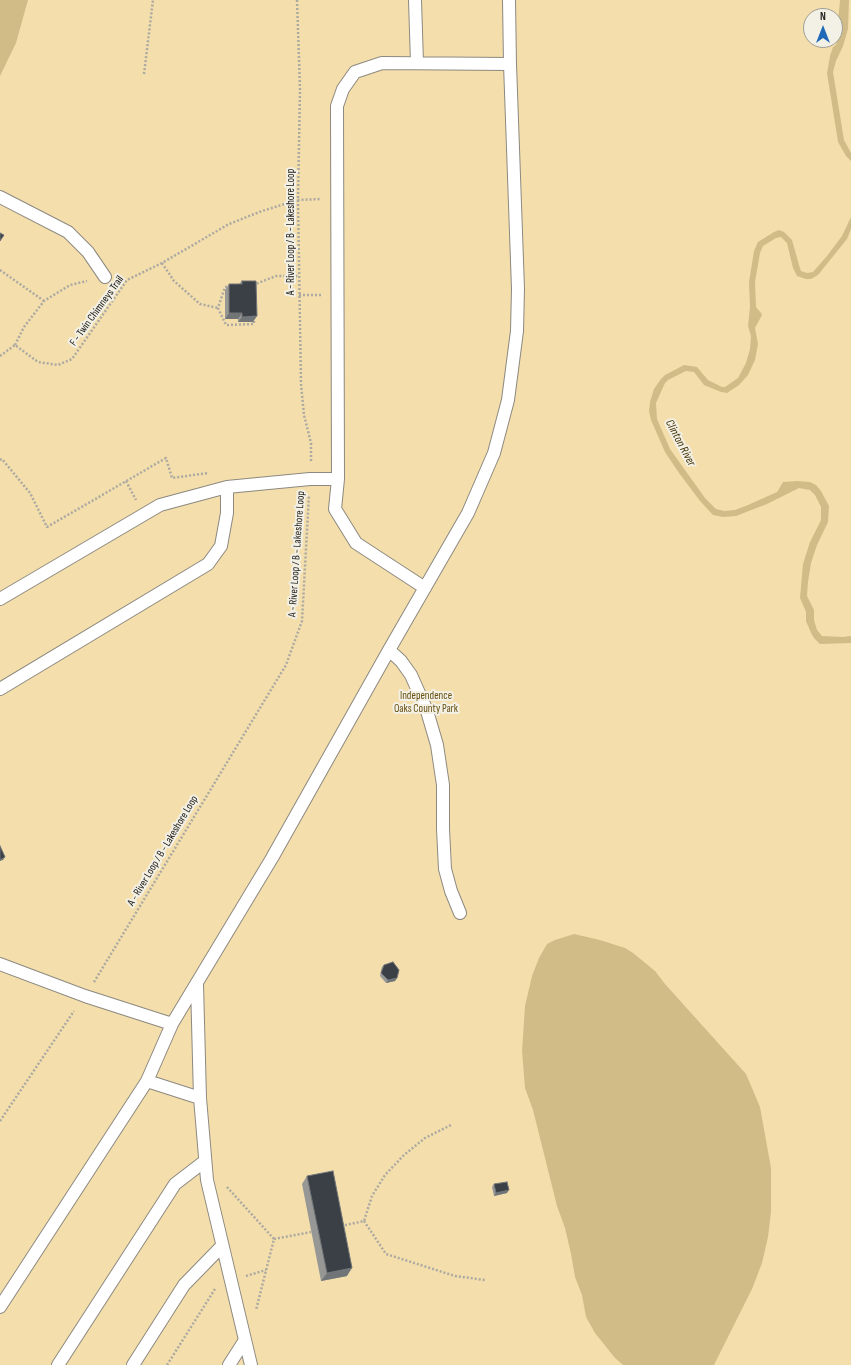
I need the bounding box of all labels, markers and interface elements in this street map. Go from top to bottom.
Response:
north arrow [803,8,843,48]
text: N [820,10,826,23]
street label: A - River Loop / B - Lakeshore Loop [284,169,298,295]
street label: F - Twin Chimneys Trail [67,273,127,349]
water label: Clinton River [662,417,698,469]
street label: A - River Loop / B - Lakeshore Loop [286,490,308,618]
park label: Independence Oaks County Park [394,689,458,715]
street label: A - River Loop / B - Lakeshore Loop [125,793,201,909]

